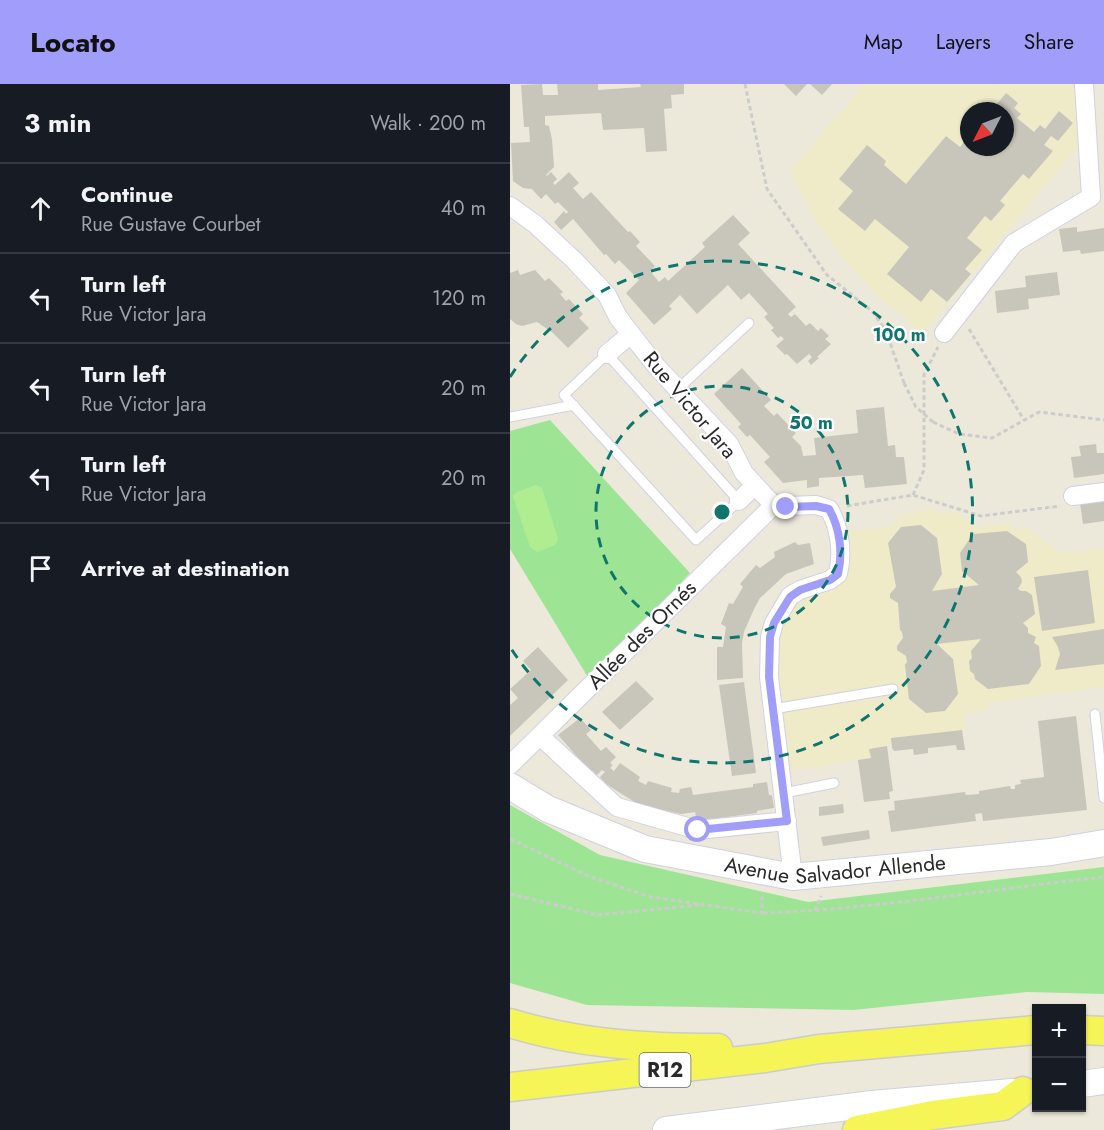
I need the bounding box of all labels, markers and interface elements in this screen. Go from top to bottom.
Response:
text: Locato [30,22,116,63]
text: Map [864,27,903,57]
text: Layers [936,27,991,57]
text: Share [1024,27,1074,57]
north arrow [960,102,1014,156]
text: 3 min [24,104,91,142]
text: Walk · 200 m [370,109,486,138]
text: Continue [81,178,173,210]
icon: ahead [24,192,57,225]
text: 40 m [441,194,486,223]
text: Rue Gustave Courbet [81,210,261,239]
text: Turn left [81,268,166,300]
icon: left [24,282,57,315]
text: 120 m [432,284,486,313]
text: Rue Victor Jara [81,300,206,329]
text: 100 m [872,322,926,348]
street label: Rue Victor Jara [636,345,744,465]
text: Turn left [81,358,166,390]
icon: left [24,372,57,405]
text: 20 m [441,374,486,403]
text: Rue Victor Jara [81,390,206,419]
text: 50 m [789,410,833,436]
text: Turn left [81,448,166,480]
icon: left [24,462,57,495]
text: 20 m [441,464,486,493]
text: Rue Victor Jara [81,480,206,509]
route end [772,493,798,519]
centre of rings [712,502,732,522]
icon: arrive [24,552,57,585]
text: Arrive at destination [81,552,290,584]
street label: Allée des Ornés [581,574,703,696]
route start [684,816,710,842]
street label: Avenue Salvador Allende [722,847,947,892]
map controls [1032,1004,1086,1112]
button: + [1032,1004,1086,1058]
road number: R12 [640,1053,690,1087]
button: − [1032,1058,1086,1112]

